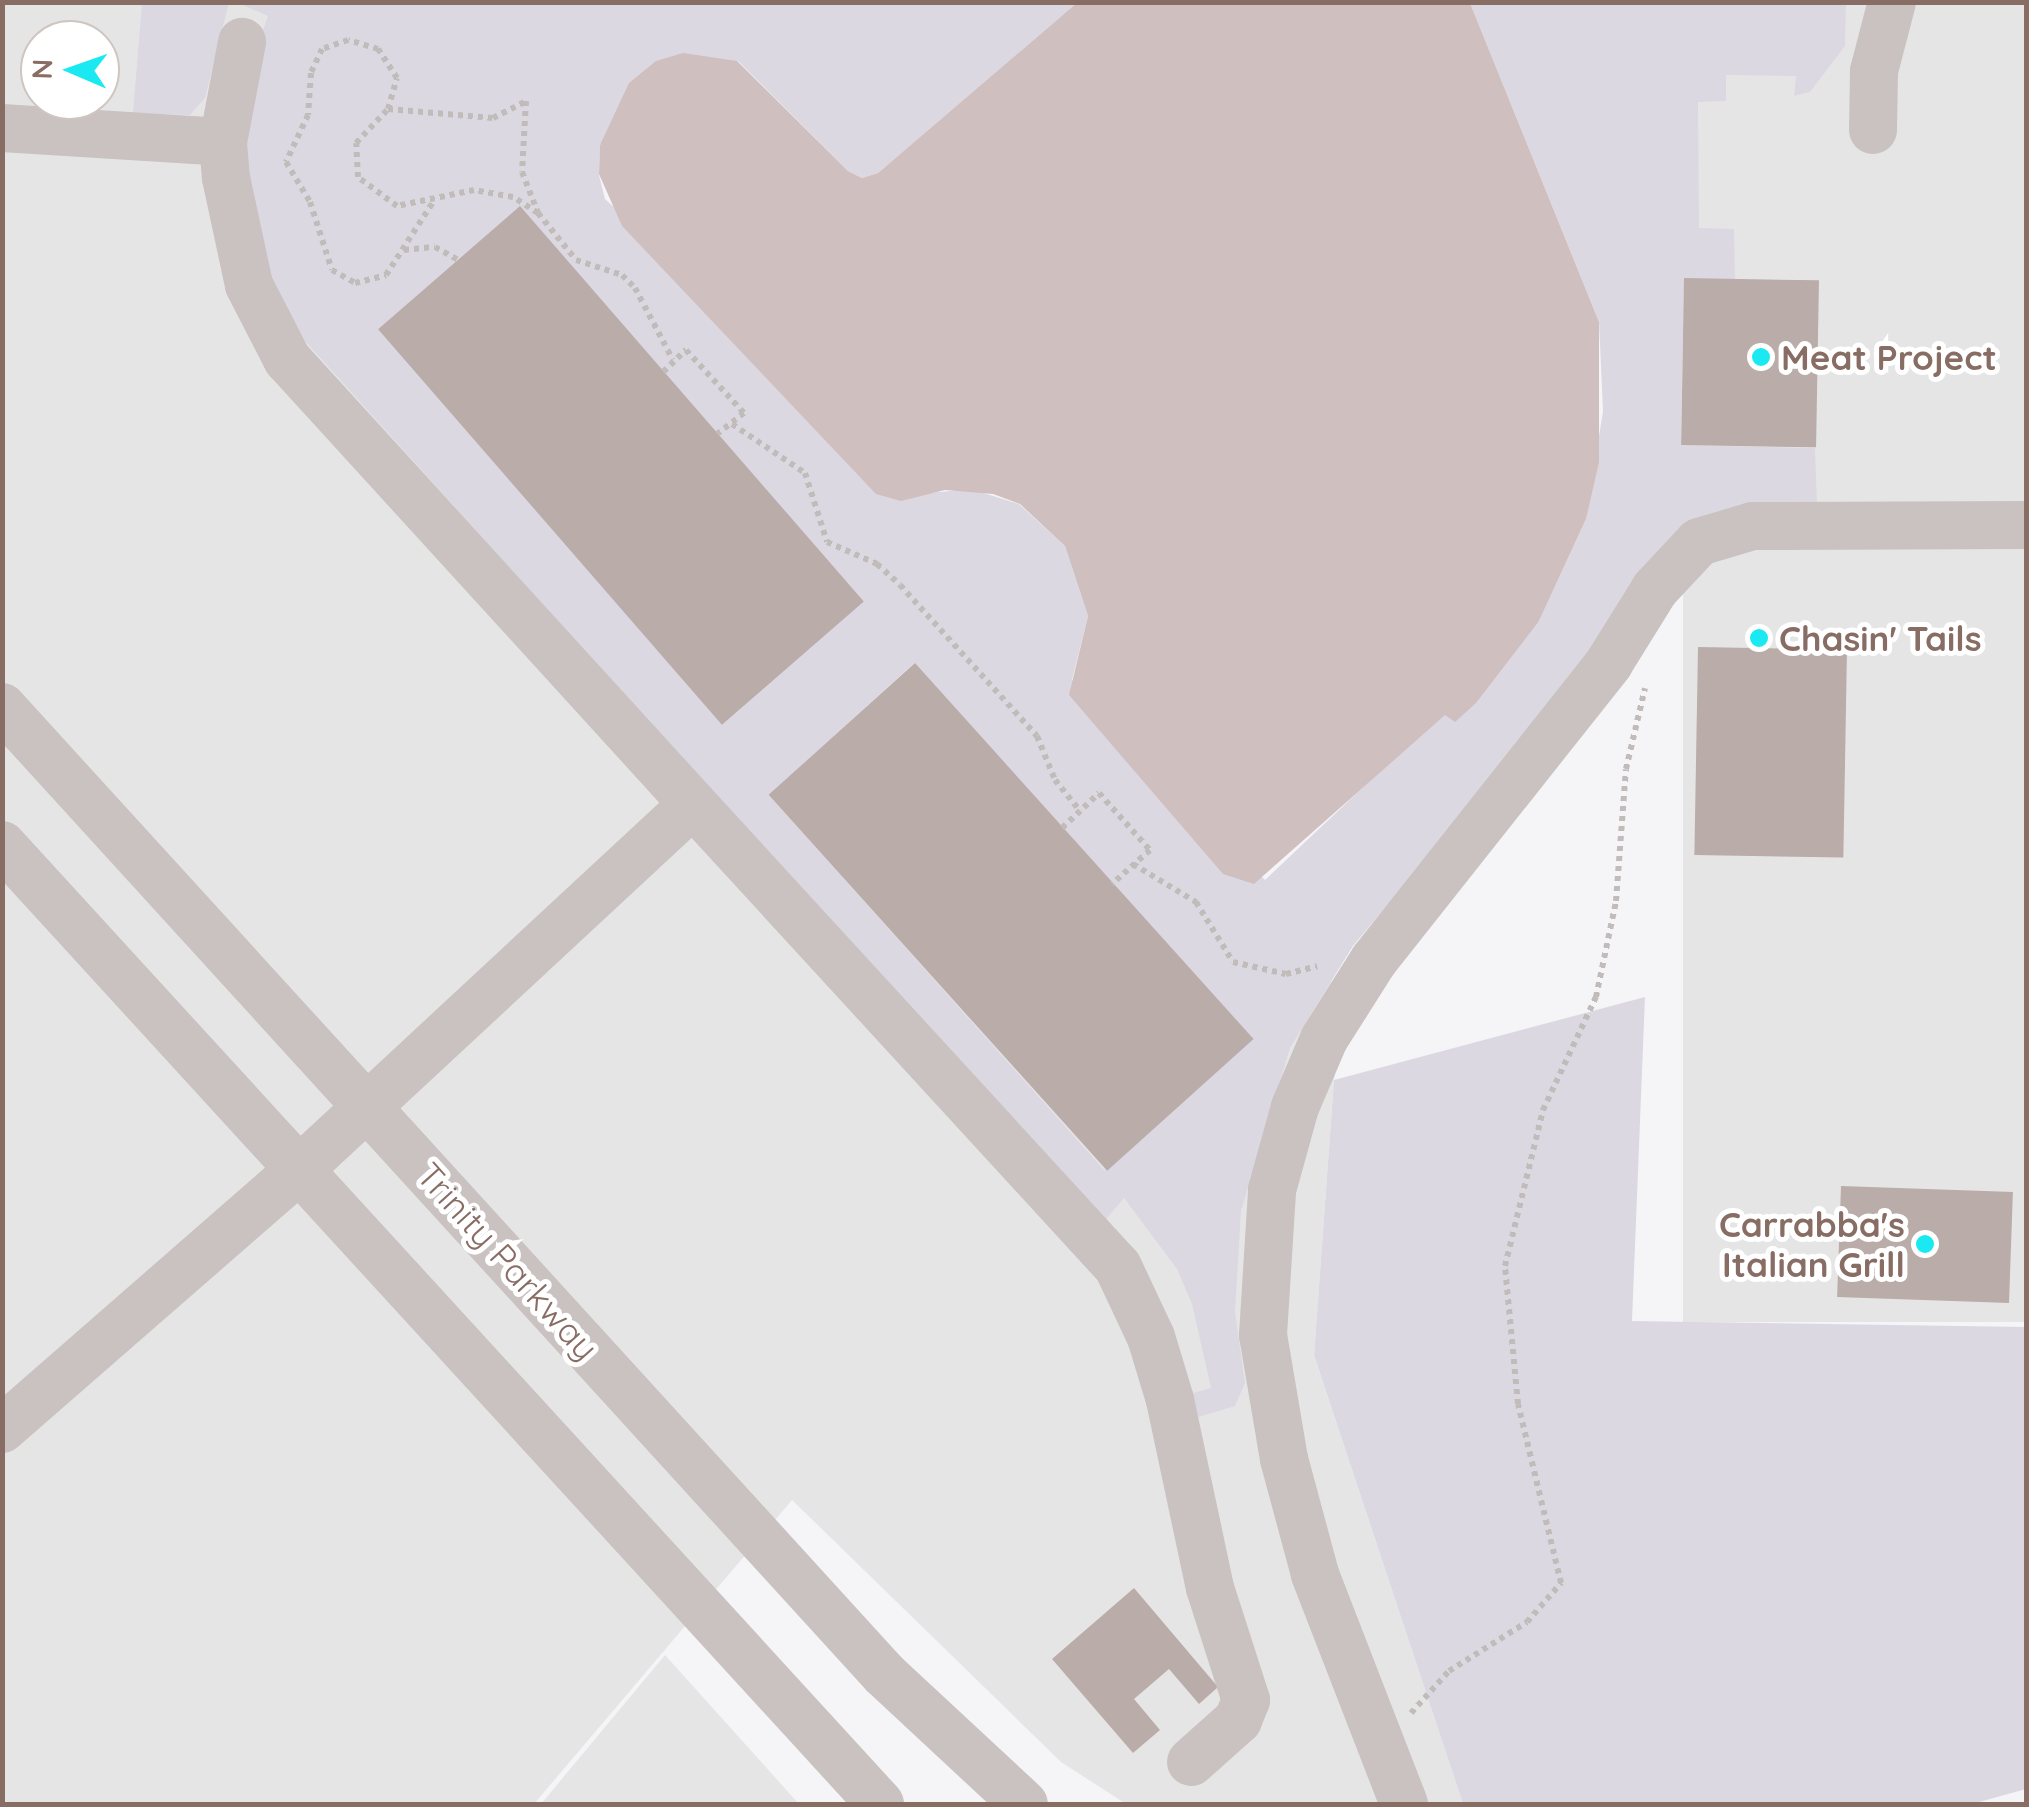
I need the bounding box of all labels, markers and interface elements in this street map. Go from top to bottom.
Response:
north arrow [20,20,120,120]
text: N [24,58,59,80]
place label: Meat Project [1781,336,1997,378]
marker: Meat Project [1750,346,1772,368]
place label: Chasin' Tails [1779,617,1982,659]
marker: Chasin' Tails [1748,627,1770,649]
street label: Trinity Parkway [409,1154,607,1368]
place label: Carrabba's Italian Grill [1719,1203,1905,1285]
marker: Carrabba's Italian Grill [1914,1233,1936,1255]

